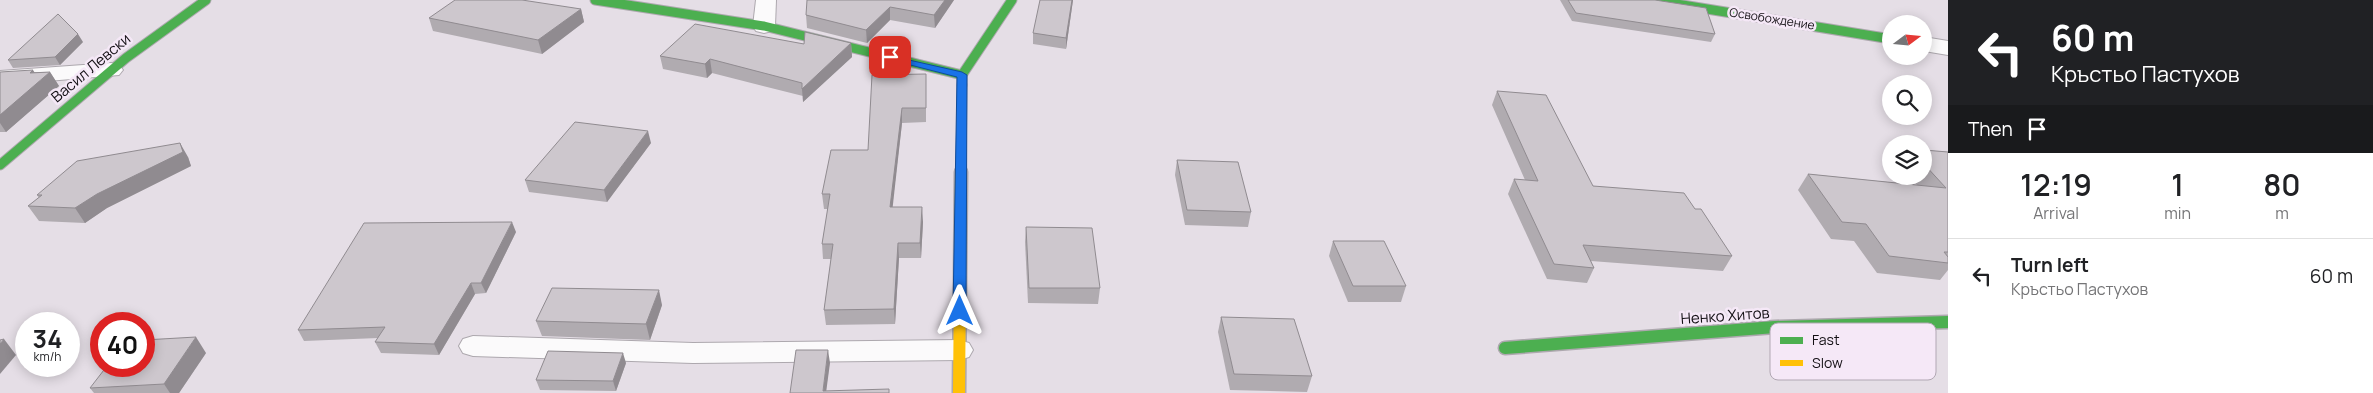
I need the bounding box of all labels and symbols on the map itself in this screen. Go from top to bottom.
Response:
street label: Освобождение [1728,3,1816,34]
north arrow [1882,15,1932,65]
street label: Васил Левски [47,28,135,107]
pin [869,36,911,78]
position arrow [933,284,985,336]
street label: Ненко Хитов [1680,302,1770,329]
speed limit sign: 40 [90,312,155,377]
legend [1770,323,1936,380]
text: Fast [1812,330,1840,349]
text: Slow [1812,353,1843,372]

